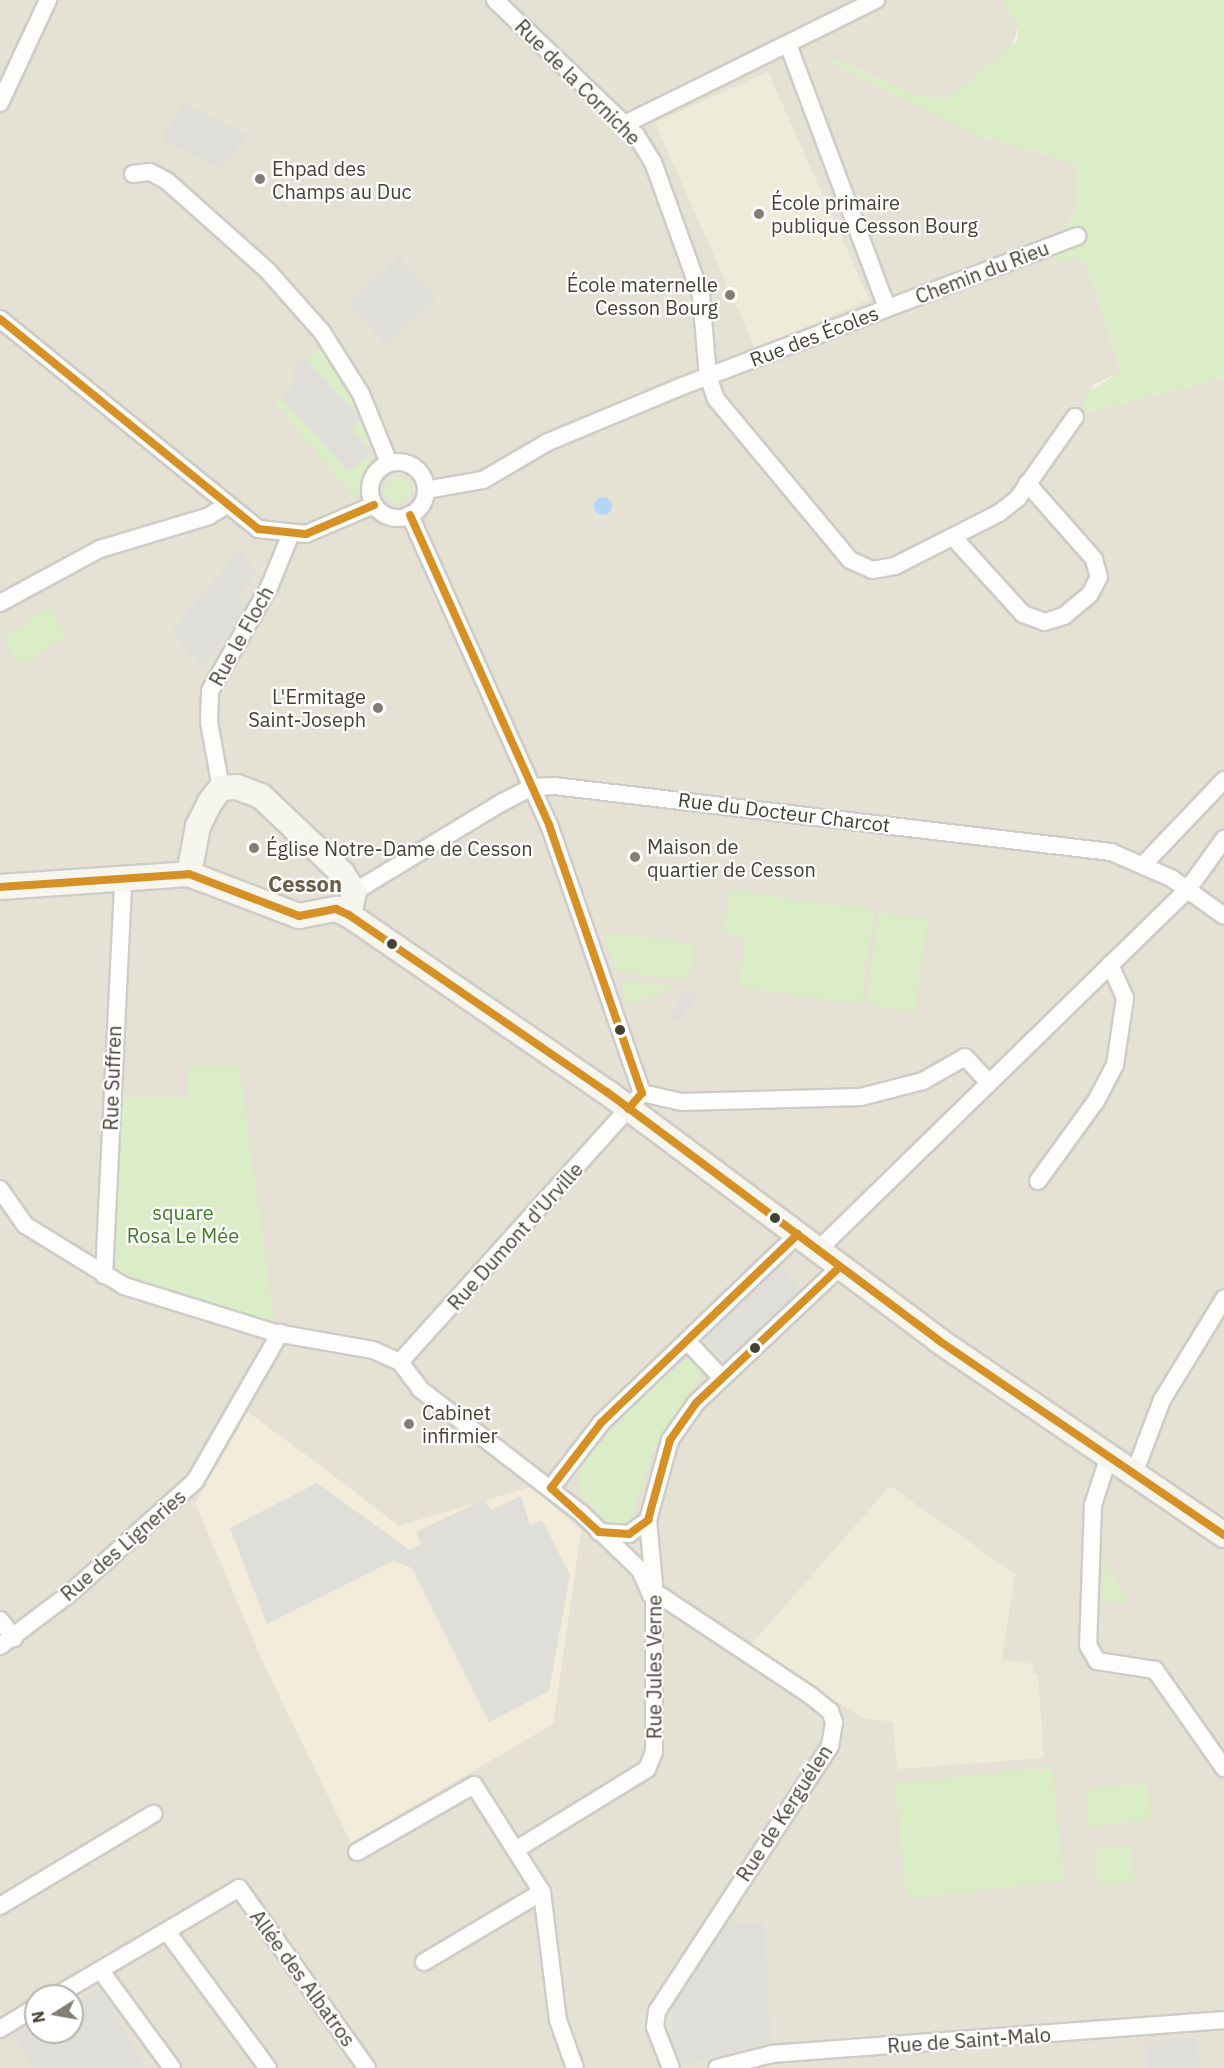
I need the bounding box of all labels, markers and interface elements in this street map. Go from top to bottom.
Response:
street label: Rue de la Corniche [510,14,646,150]
place label: Ehpad des Champs au Duc [272,156,412,203]
marker: Ehpad des Champs au Duc [253,172,267,186]
place label: École primaire publique Cesson Bourg [771,190,978,237]
marker: École primaire publique Cesson Bourg [752,207,766,221]
street label: Chemin du Rieu [912,236,1052,308]
place label: École maternelle Cesson Bourg [567,272,718,319]
marker: École maternelle Cesson Bourg [723,288,737,302]
street label: Rue des Écoles [746,300,882,372]
street label: Rue le Floch [204,582,278,690]
place label: L'Ermitage Saint-Joseph [248,684,366,731]
marker: L'Ermitage Saint-Joseph [371,701,385,715]
street label: Rue du Docteur Charcot [677,787,891,837]
place label: Maison de quartier de Cesson [647,834,816,881]
place label: Église Notre-Dame de Cesson [266,836,533,860]
marker: Église Notre-Dame de Cesson [247,841,261,855]
marker: Maison de quartier de Cesson [628,850,642,864]
district label: Cesson [268,871,342,897]
unlabelled marker [386,938,398,950]
unlabelled marker [614,1024,626,1036]
street label: Rue Suffren [98,1025,126,1131]
street label: Rue Dumont d'Urville [442,1157,588,1315]
park label: square Rosa Le Mée [127,1200,239,1247]
unlabelled marker [769,1212,781,1224]
unlabelled marker [749,1342,761,1354]
place label: Cabinet infirmier [422,1400,498,1447]
marker: Cabinet infirmier [400,1415,418,1433]
street label: Rue des Ligneries [56,1484,190,1606]
street label: Rue Jules Verne [642,1595,666,1739]
street label: Rue de Kerguélen [731,1740,837,1886]
street label: Allée des Albatros [245,1905,361,2051]
north arrow [24,1984,84,2044]
text: N [27,2009,49,2025]
street label: Rue de Saint-Malo [886,2022,1052,2058]

